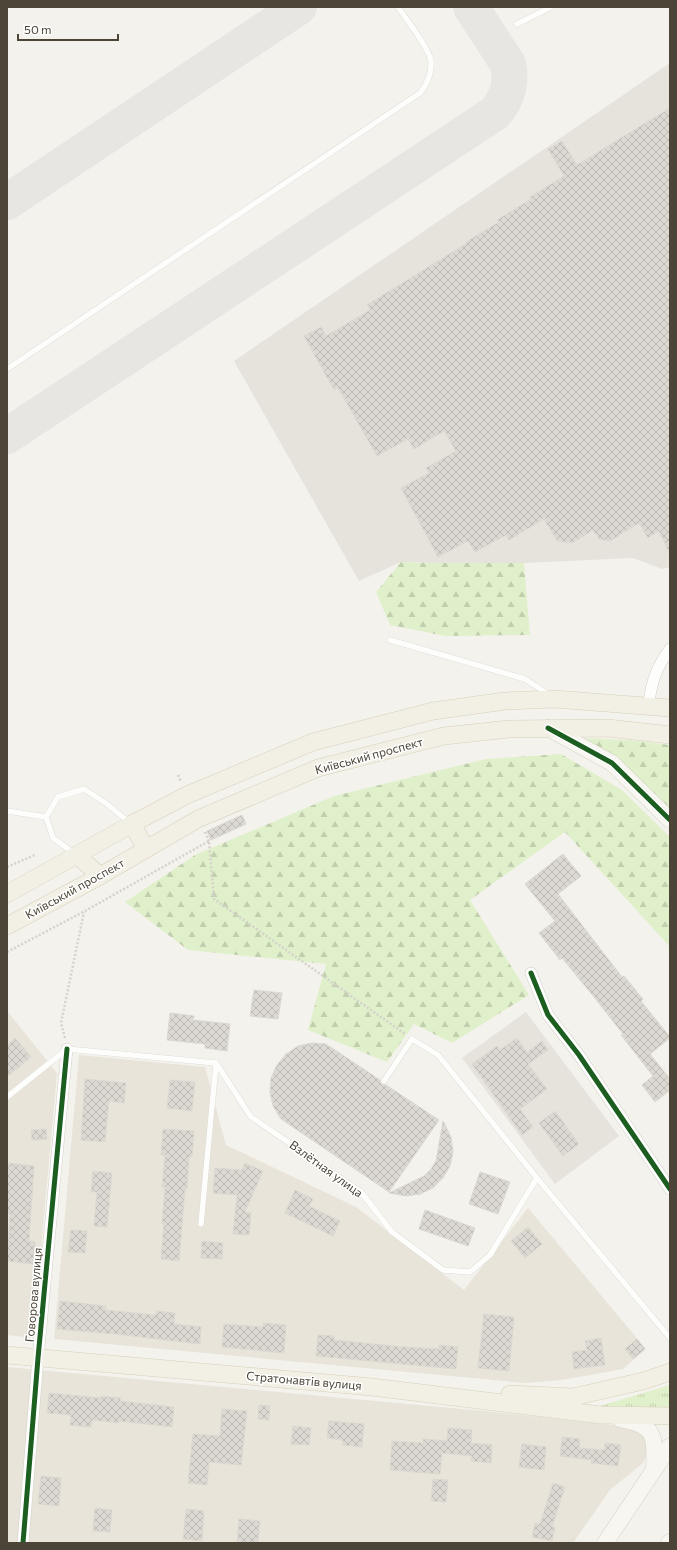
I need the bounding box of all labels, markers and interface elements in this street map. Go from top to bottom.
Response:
scale bar [18,16,118,42]
text: 50 m [24,22,52,36]
street label: Київський проспект [313,734,425,776]
street label: Київський проспект [23,855,127,921]
street label: Взлётная улица [287,1137,366,1199]
street label: Говорова вулиця [22,1247,44,1343]
street label: Стратонавтів вулиця [246,1368,362,1392]

